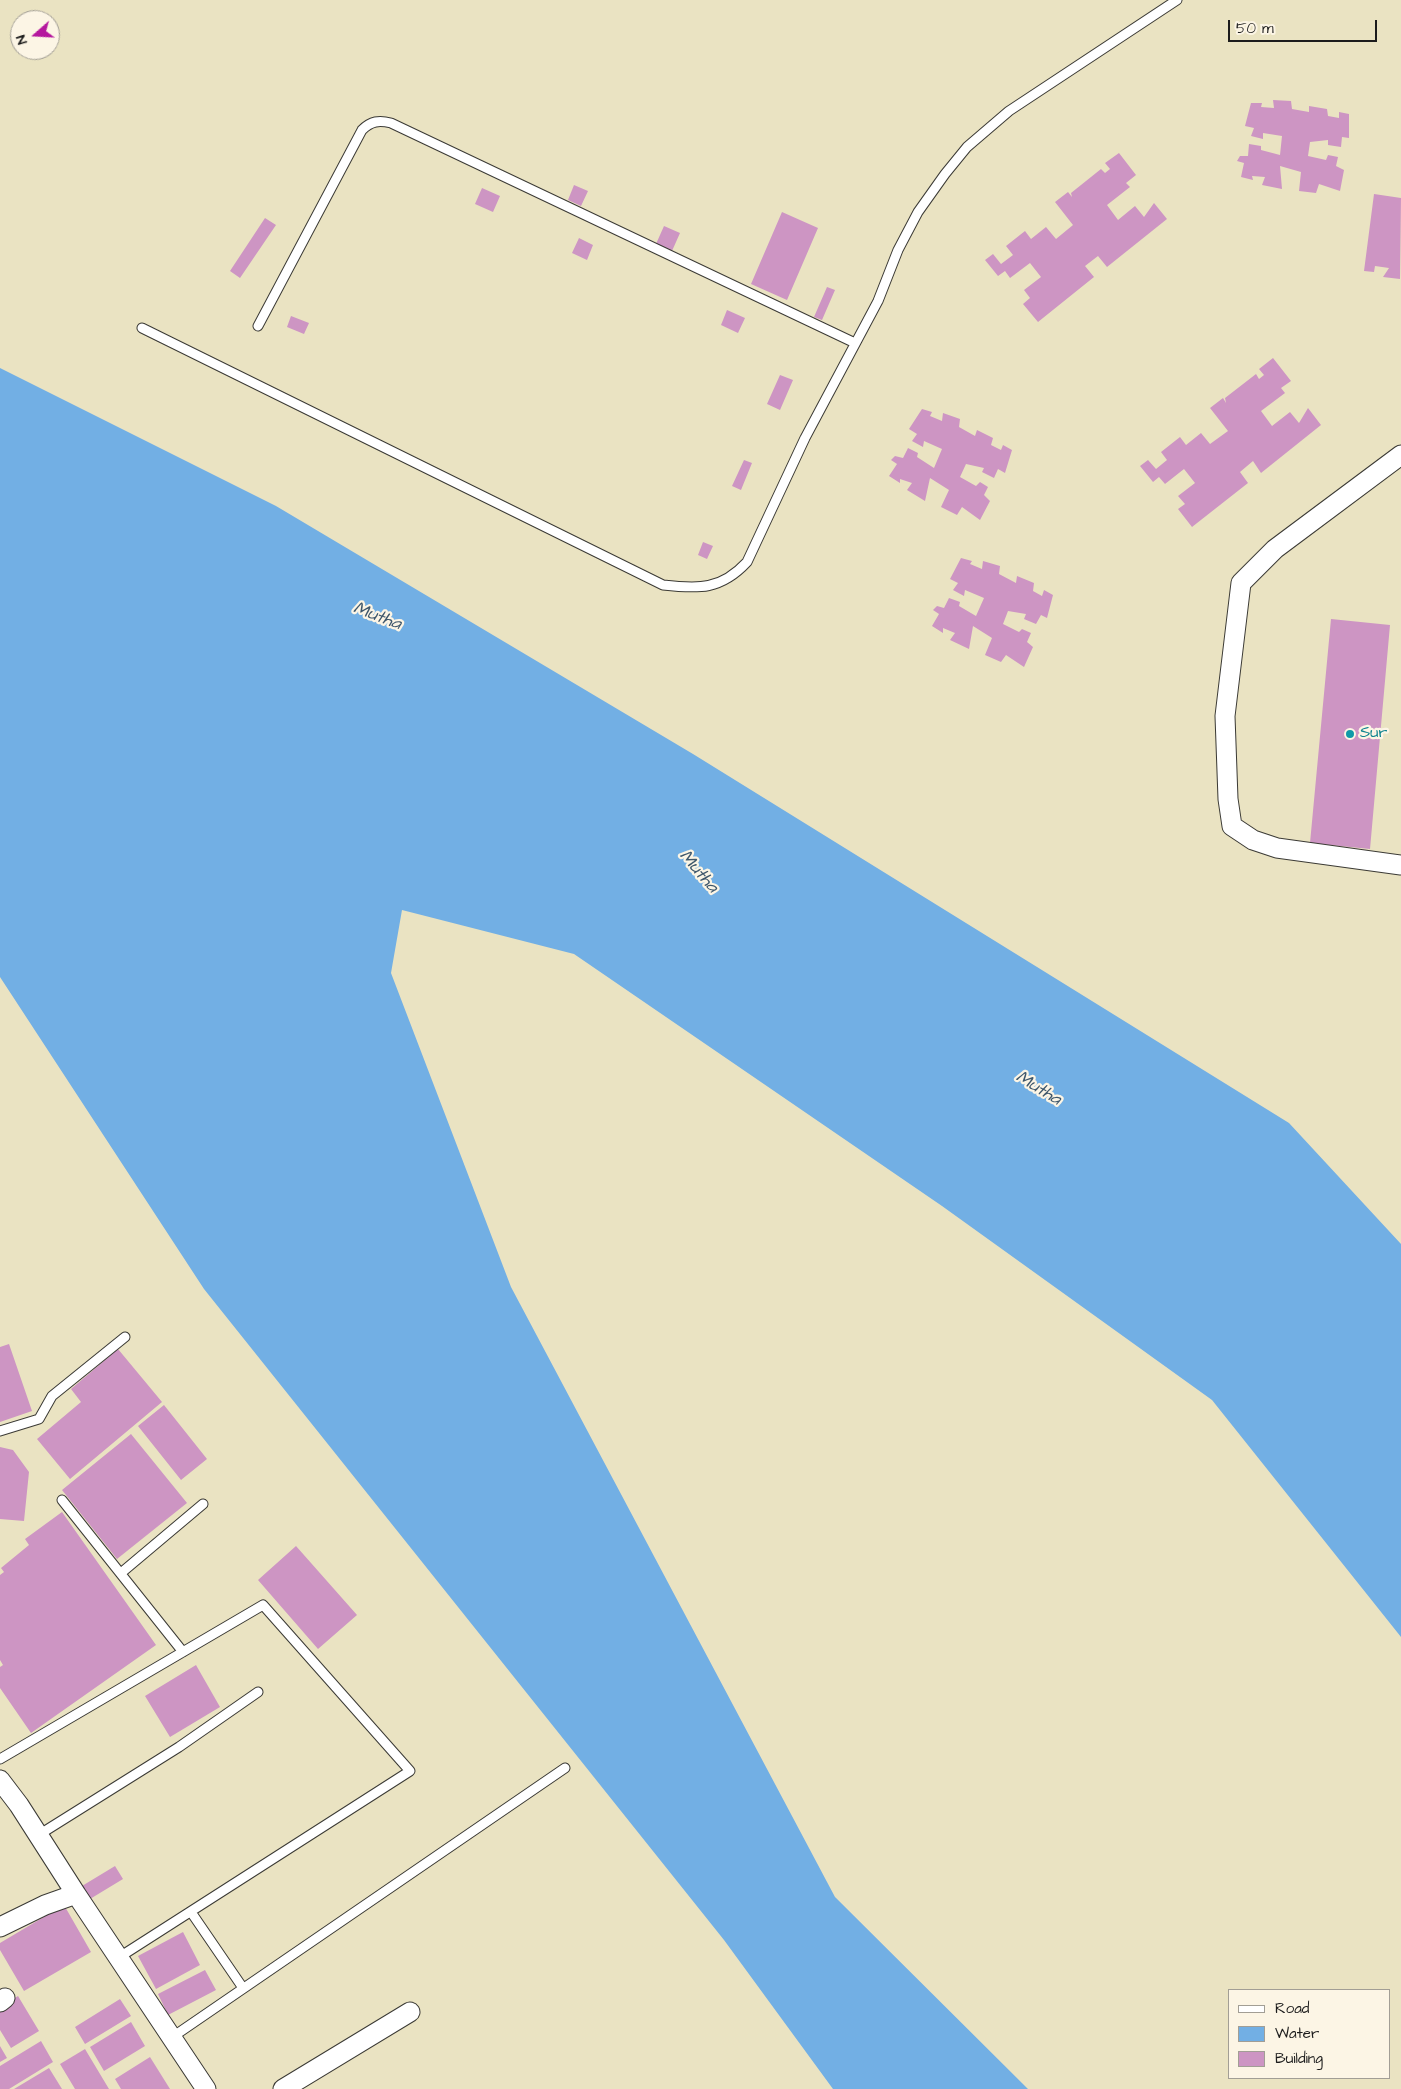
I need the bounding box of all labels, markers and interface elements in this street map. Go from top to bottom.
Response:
north arrow [10,10,60,60]
scale bar [1231,10,1380,42]
text: 50 m [1236,18,1274,39]
text: N [11,32,33,47]
water label: Mutha [350,598,404,636]
place label: Sur [1360,724,1387,744]
marker: Sur [1344,728,1356,740]
water label: Mutha [674,846,722,898]
water label: Mutha [1011,1067,1065,1111]
legend [1228,1989,1391,2079]
text: Road [1275,1998,1309,2019]
text: Water [1275,2023,1319,2044]
text: Building [1275,2048,1323,2069]

